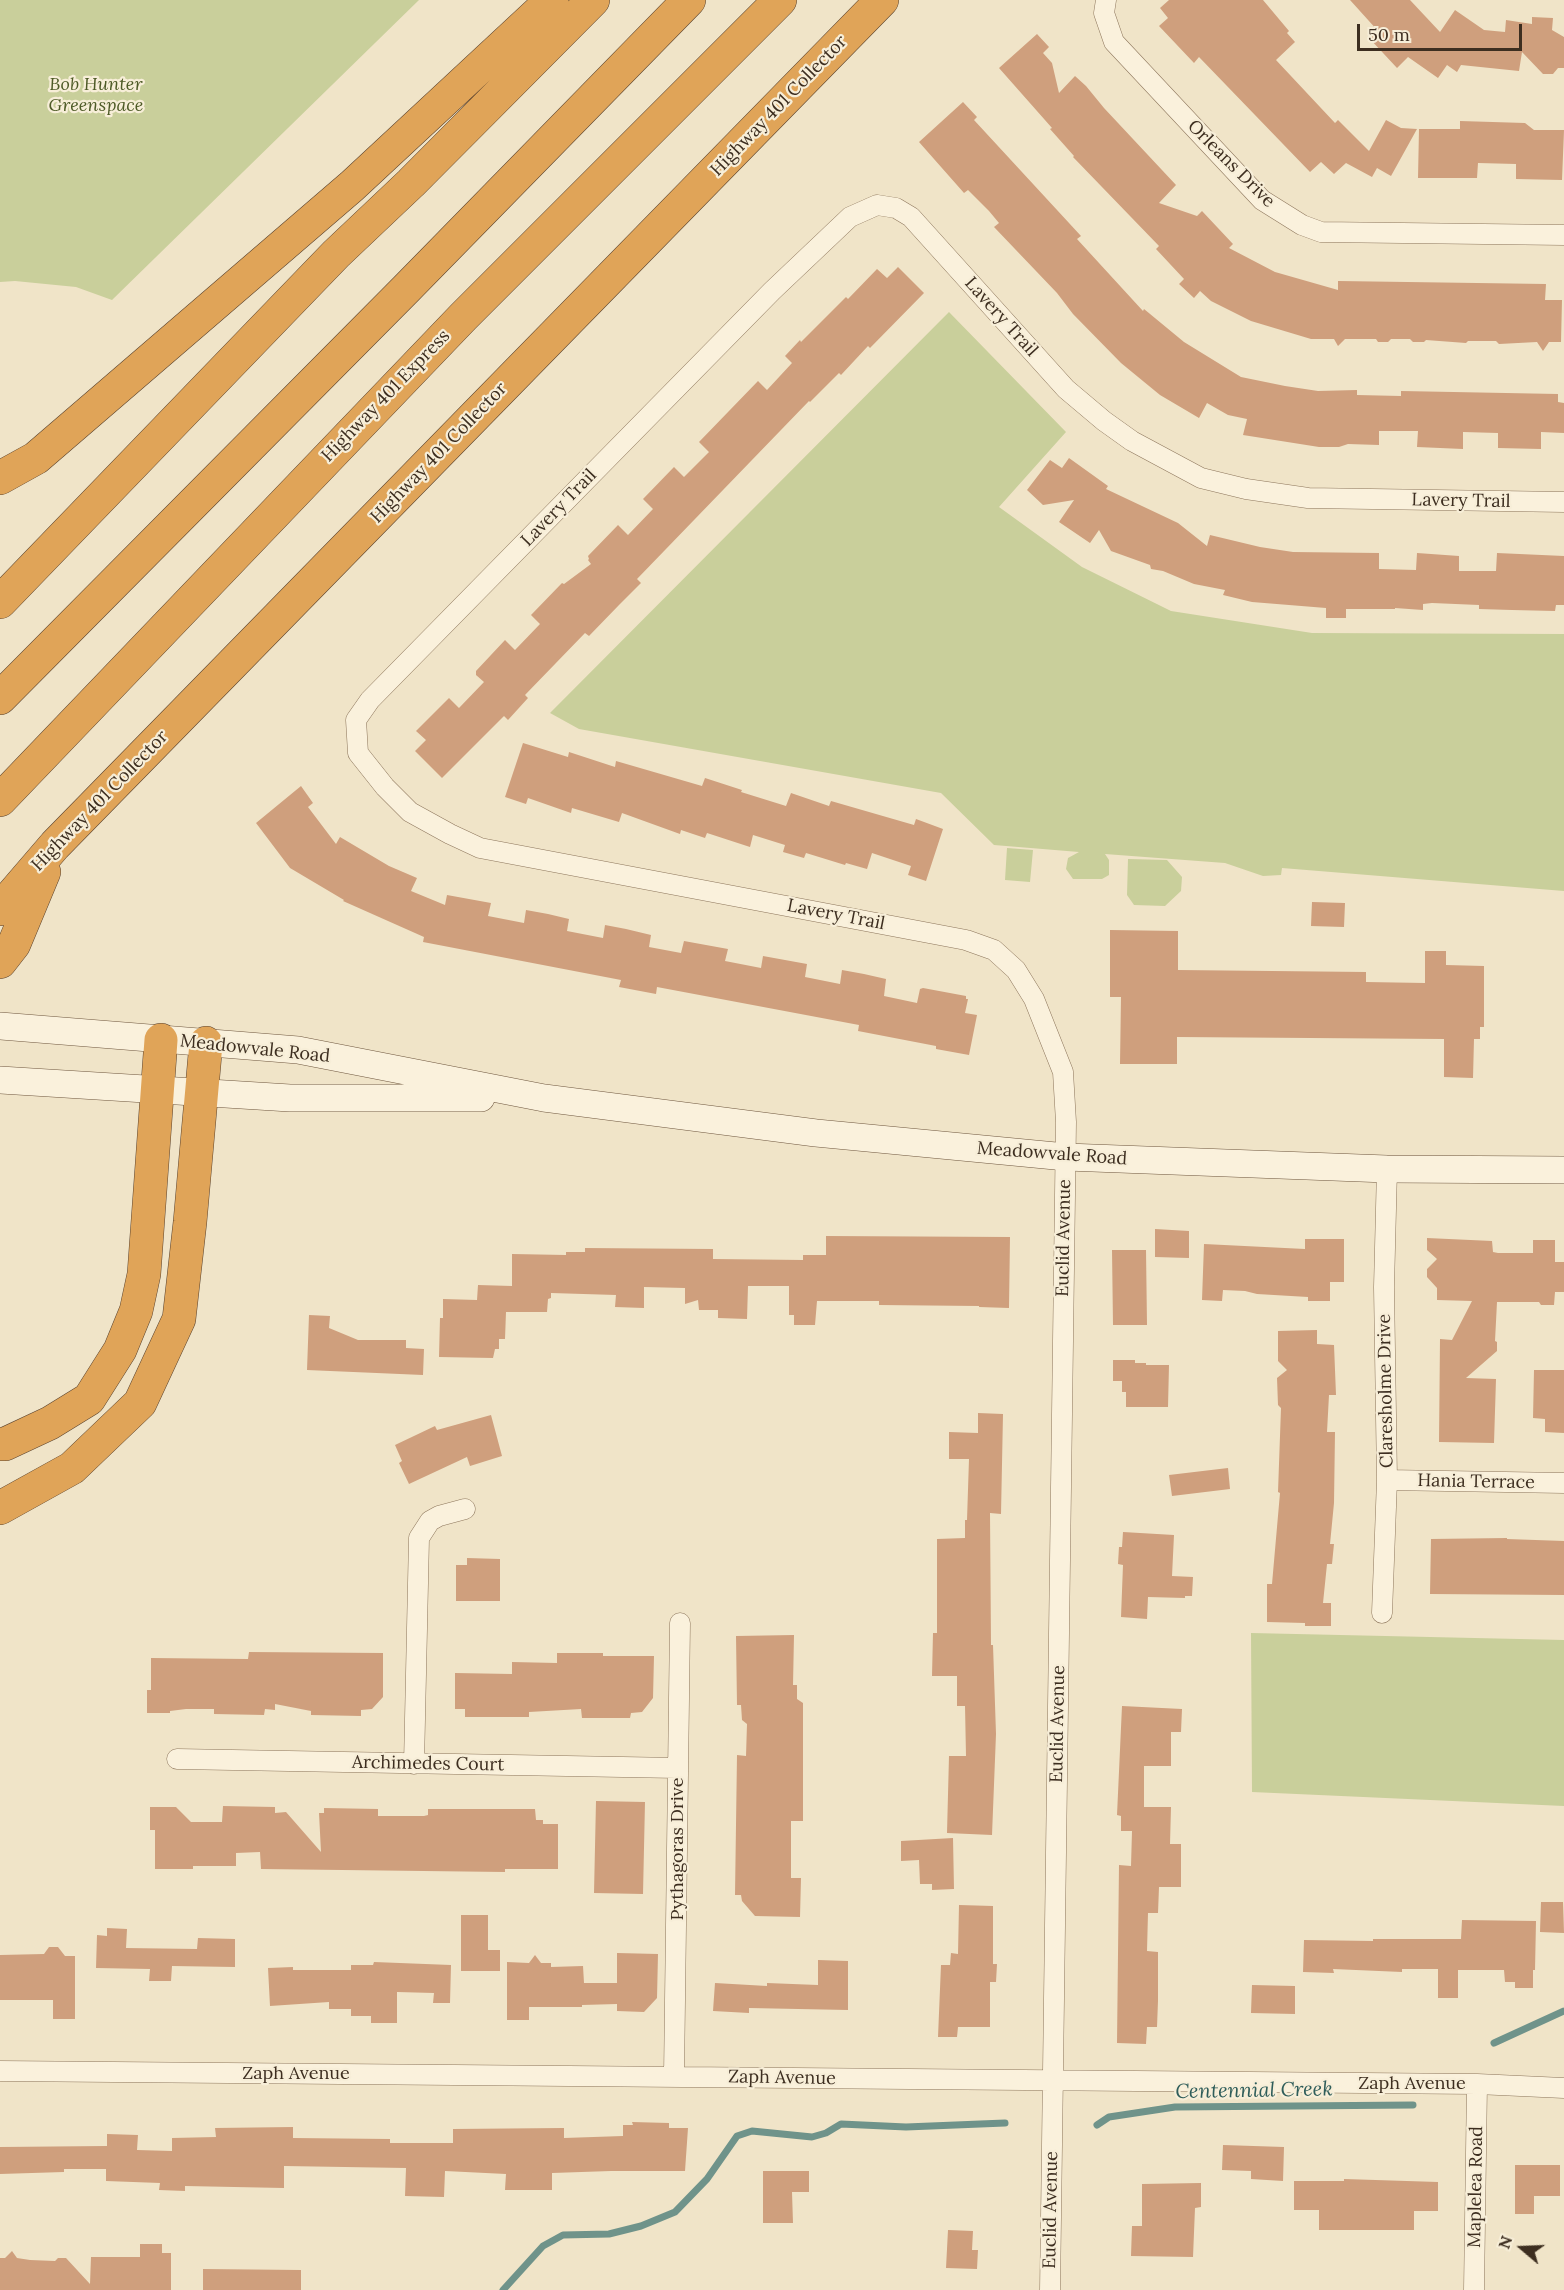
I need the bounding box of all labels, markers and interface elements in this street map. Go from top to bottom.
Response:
scale bar [1360,12,1525,50]
text: 50 m [1368,23,1410,46]
street label: Highway 401 Collector [706,31,852,181]
park label: Bob Hunter Greenspace [49,74,143,116]
street label: Orleans Drive [1183,116,1279,212]
street label: Lavery Trail [960,273,1042,361]
street label: Highway 401 Express [317,325,455,467]
street label: Highway 401 Collector [366,378,512,528]
street label: Lavery Trail [517,465,601,551]
street label: Lavery Trail [1411,489,1511,513]
street label: Highway 401 Collector [27,726,173,876]
street label: Lavery Trail [785,895,887,935]
street label: Meadowvale Road [179,1030,331,1068]
street label: Meadowvale Road [976,1138,1128,1170]
street label: Euclid Avenue [1052,1179,1076,1297]
street label: Claresholme Drive [1374,1314,1398,1468]
street label: Hania Terrace [1417,1470,1535,1494]
street label: Euclid Avenue [1046,1665,1070,1783]
street label: Archimedes Court [352,1752,504,1776]
street label: Pythagoras Drive [667,1777,689,1921]
street label: Zaph Avenue [242,2063,350,2085]
street label: Zaph Avenue [728,2066,836,2090]
street label: Zaph Avenue [1358,2073,1466,2095]
water label: Centennial Creek [1175,2078,1333,2104]
street label: Maplelea Road [1464,2126,1488,2248]
street label: Euclid Avenue [1039,2151,1063,2269]
north arrow [1492,2218,1552,2278]
text: N [1494,2233,1516,2251]

